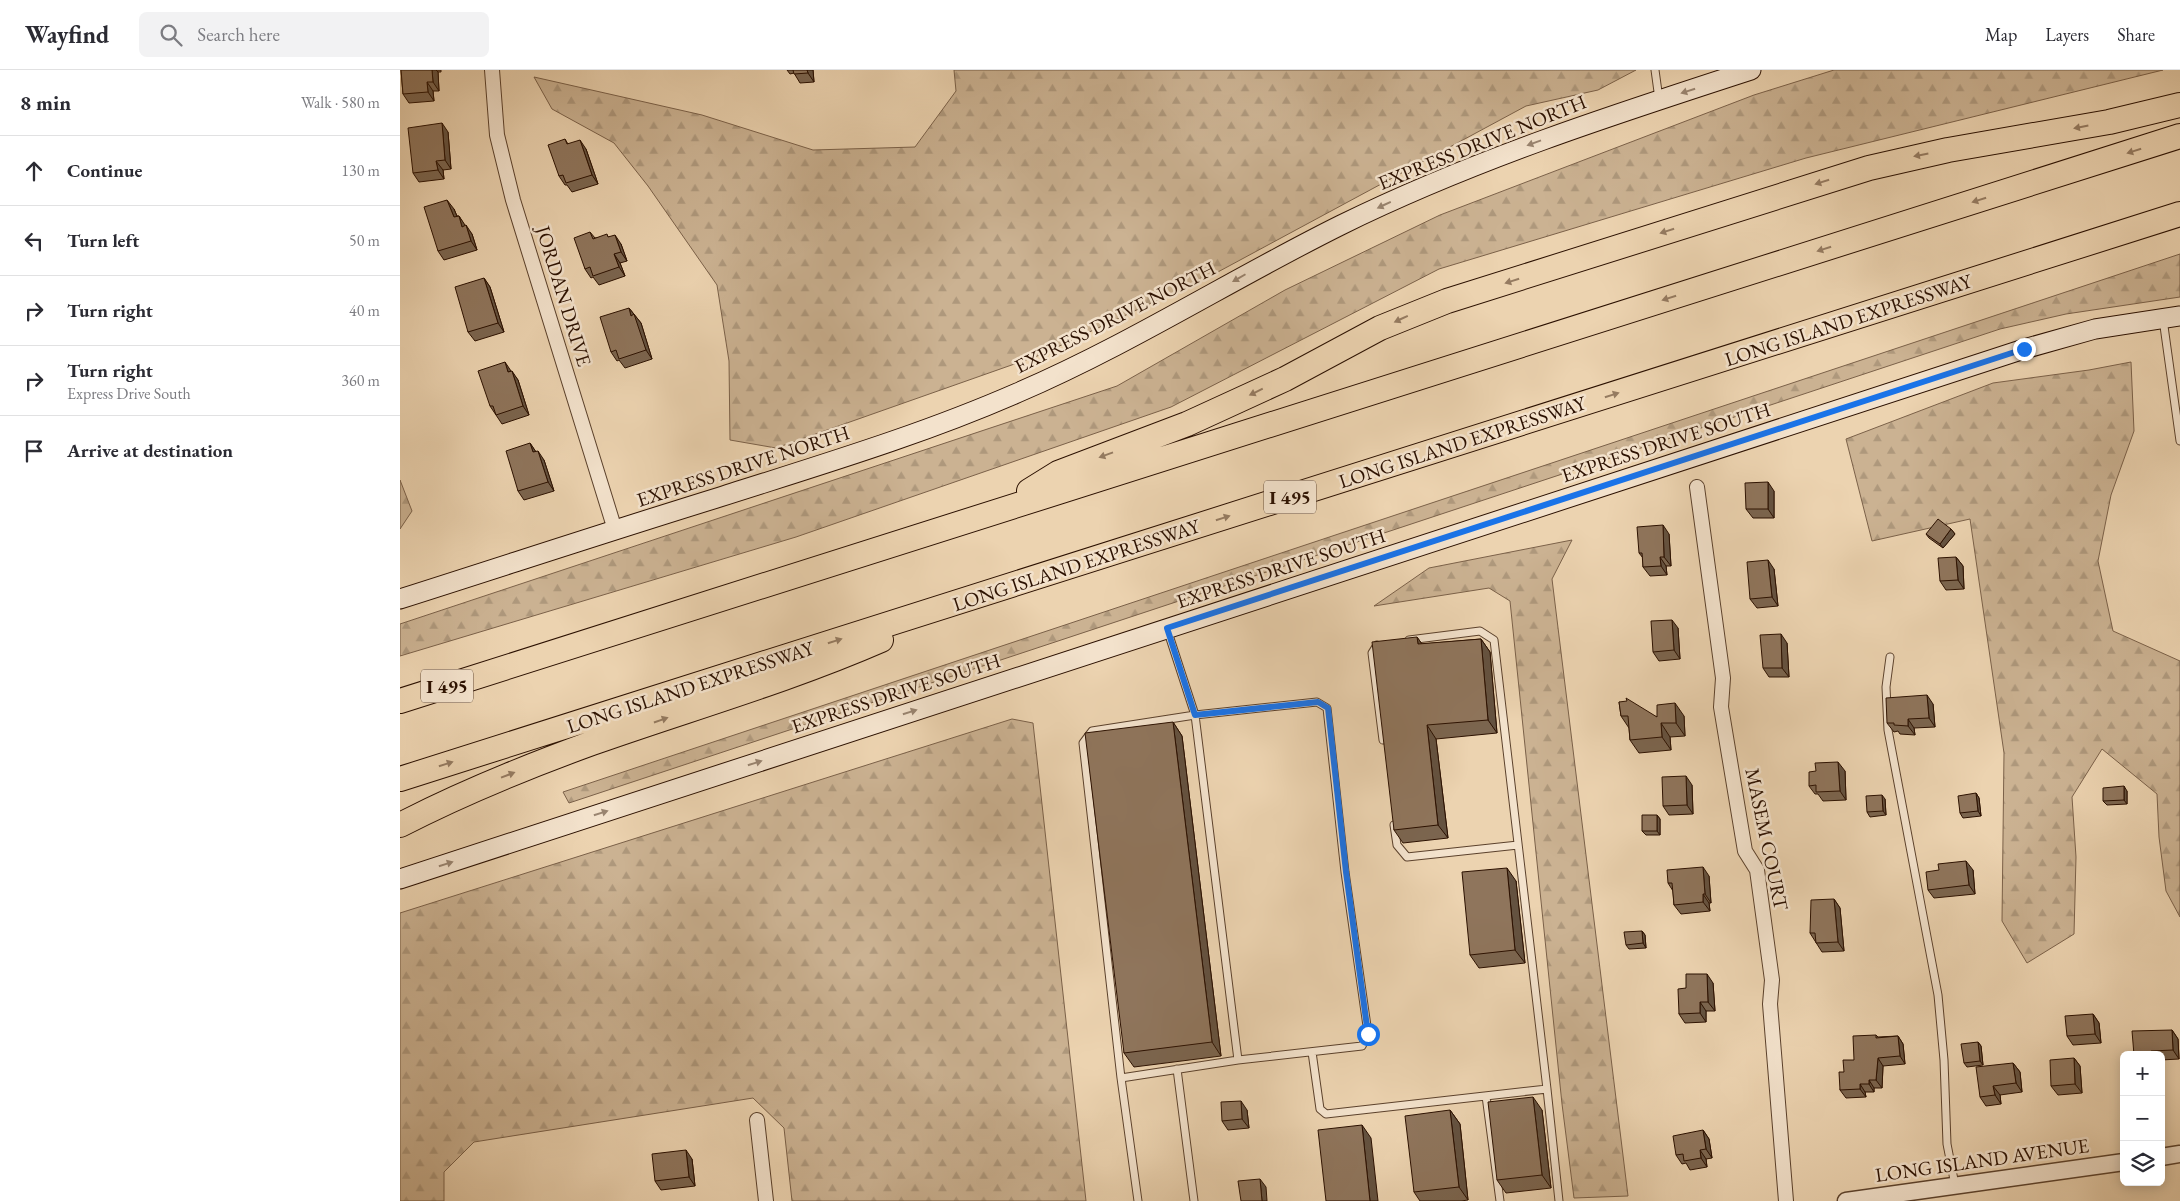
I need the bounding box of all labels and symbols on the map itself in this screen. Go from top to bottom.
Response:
one-way arrow [1680,87,1695,95]
street label: EXPRESS DRIVE NORTH [1374,88,1590,196]
one-way arrow [2073,123,2089,131]
one-way arrow [1526,139,1541,147]
one-way arrow [2126,147,2141,155]
one-way arrow [1913,152,1929,160]
one-way arrow [1814,179,1829,187]
one-way arrow [1971,196,1986,204]
one-way arrow [1377,201,1391,209]
street label: JORDAN DRIVE [530,221,598,369]
one-way arrow [1660,228,1675,236]
one-way arrow [1816,245,1831,253]
street label: EXPRESS DRIVE NORTH [1010,255,1220,379]
street label: LONG ISLAND EXPRESSWAY [1721,267,1976,372]
one-way arrow [1232,274,1247,282]
one-way arrow [1505,277,1520,285]
one-way arrow [1661,294,1676,302]
one-way arrow [1394,315,1408,323]
route end [2013,338,2036,361]
one-way arrow [1249,389,1263,397]
street label: LONG ISLAND EXPRESSWAY [1335,389,1590,494]
one-way arrow [1604,390,1619,398]
street label: EXPRESS DRIVE SOUTH [1558,396,1774,488]
street label: EXPRESS DRIVE NORTH [633,419,853,513]
one-way arrow [1099,452,1114,459]
road number: I 495 [1264,481,1316,514]
street label: LONG ISLAND EXPRESSWAY [949,512,1204,617]
one-way arrow [1216,514,1231,521]
street label: EXPRESS DRIVE SOUTH [1173,522,1389,614]
street label: LONG ISLAND EXPRESSWAY [563,634,818,739]
one-way arrow [828,637,843,645]
street label: EXPRESS DRIVE SOUTH [788,647,1004,739]
road number: I 495 [421,670,473,702]
one-way arrow [902,708,917,716]
one-way arrow [653,716,668,723]
one-way arrow [748,759,763,766]
one-way arrow [439,760,454,768]
street label: MASEM COURT [1739,766,1795,913]
one-way arrow [501,771,515,779]
one-way arrow [593,809,608,817]
one-way arrow [439,859,454,867]
route start [1357,1023,1380,1046]
street label: LONG ISLAND AVENUE [1873,1132,2091,1188]

